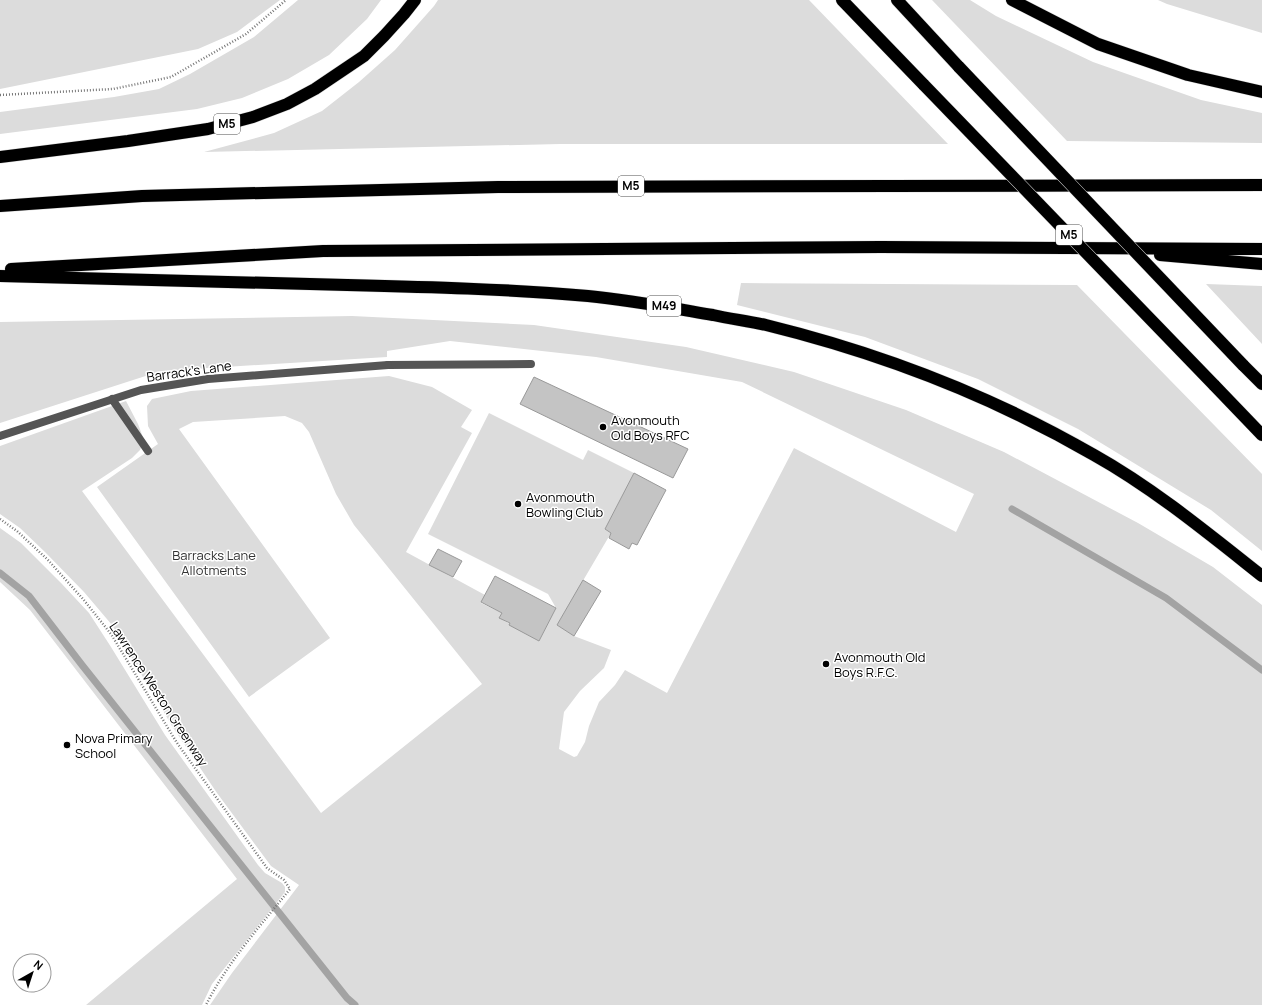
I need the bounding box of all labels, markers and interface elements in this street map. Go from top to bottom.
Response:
road number: M5 [214,114,240,134]
road number: M5 [618,176,644,196]
road number: M5 [1056,225,1082,245]
road number: M49 [647,296,681,316]
street label: Barrack's Lane [145,356,233,386]
place label: Avonmouth Old Boys RFC [611,411,689,444]
marker: Avonmouth Old Boys RFC [598,422,608,432]
place label: Avonmouth Bowling Club [526,488,604,521]
marker: Avonmouth Bowling Club [513,499,523,509]
park label: Barracks Lane Allotments [172,546,256,579]
street label: Lawrence Weston Greenway [105,618,213,770]
place label: Avonmouth Old Boys R.F.C. [834,648,926,681]
marker: Avonmouth Old Boys R.F.C. [821,659,831,669]
place label: Nova Primary School [75,729,153,762]
marker: Nova Primary School [62,740,72,750]
north arrow [12,953,52,993]
text: N [31,957,46,973]

